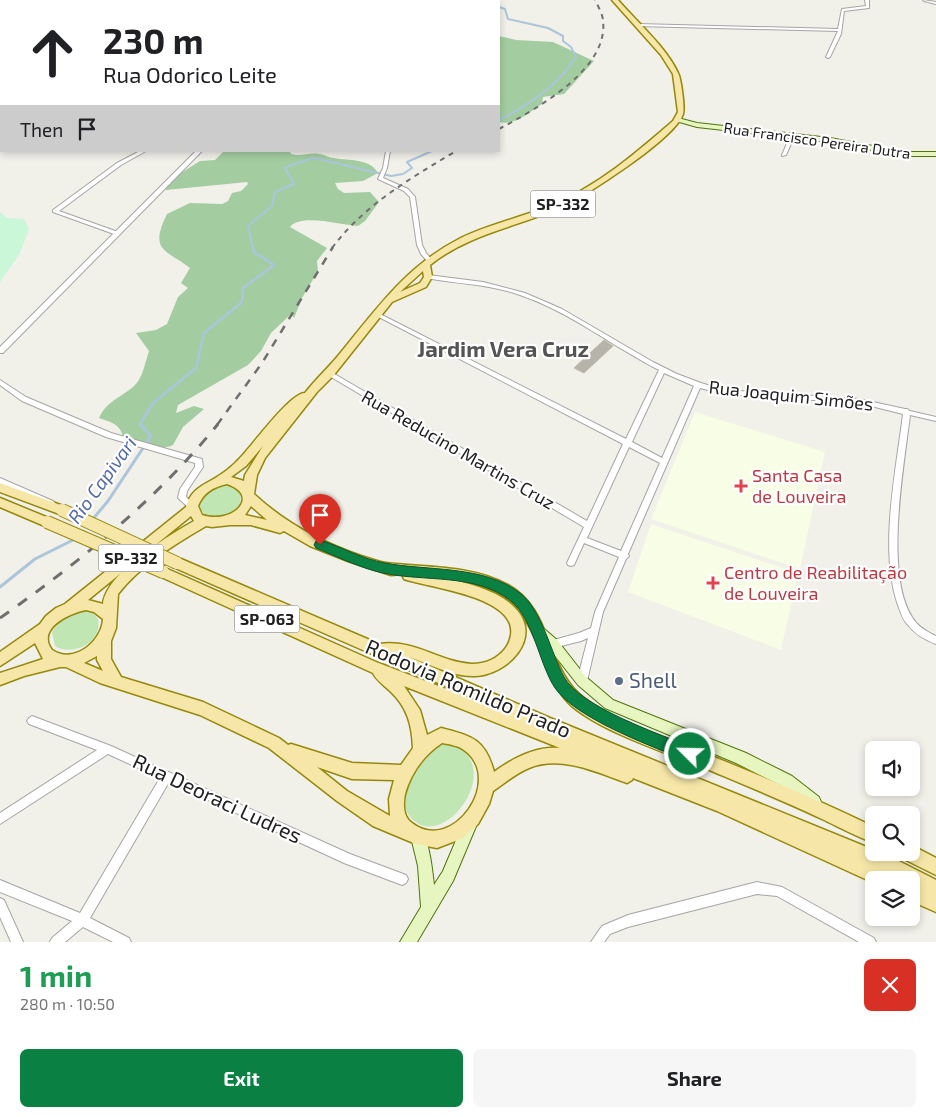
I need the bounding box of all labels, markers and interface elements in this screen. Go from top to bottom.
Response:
text: 230 m [103,19,204,61]
icon: ahead [20,20,85,85]
text: Rua Odorico Leite [103,61,277,87]
icon: arrive [73,115,101,143]
text: Then [20,118,63,141]
street label: Rua Francisco Pereira Dutra [723,118,912,162]
road number: SP-332 [530,190,596,218]
district label: Jardim Vera Cruz [417,335,589,361]
street label: Rua Joaquim Simões [708,375,874,415]
street label: Rua Reducino Martins Cruz [358,385,559,513]
water label: Rio Capivari [62,432,141,528]
place label: Santa Casa de Louveira [752,464,846,507]
marker: Santa Casa de Louveira [734,479,748,493]
pin [299,494,341,545]
icon: arrive [306,501,334,529]
road number: SP-332 [98,544,164,572]
place label: Centro de Reabilitação de Louveira [724,561,907,604]
marker: Centro de Reabilitação de Louveira [706,576,720,590]
road number: SP-063 [234,606,300,632]
street label: Rodovia Romildo Prado [362,633,575,742]
place label: Shell [629,667,677,692]
marker: Shell [613,675,625,687]
position arrow [663,727,715,779]
map controls [865,741,920,926]
button: sound [865,741,920,796]
street label: Rua Deoraci Ludres [129,748,306,848]
button: search [865,806,920,861]
button: layers [865,871,920,926]
text: 1 min [20,957,92,993]
button: close [864,959,916,1011]
text: 280 m · 10:50 [20,994,115,1013]
button: Exit [20,1049,463,1107]
button: Share [473,1049,916,1107]

